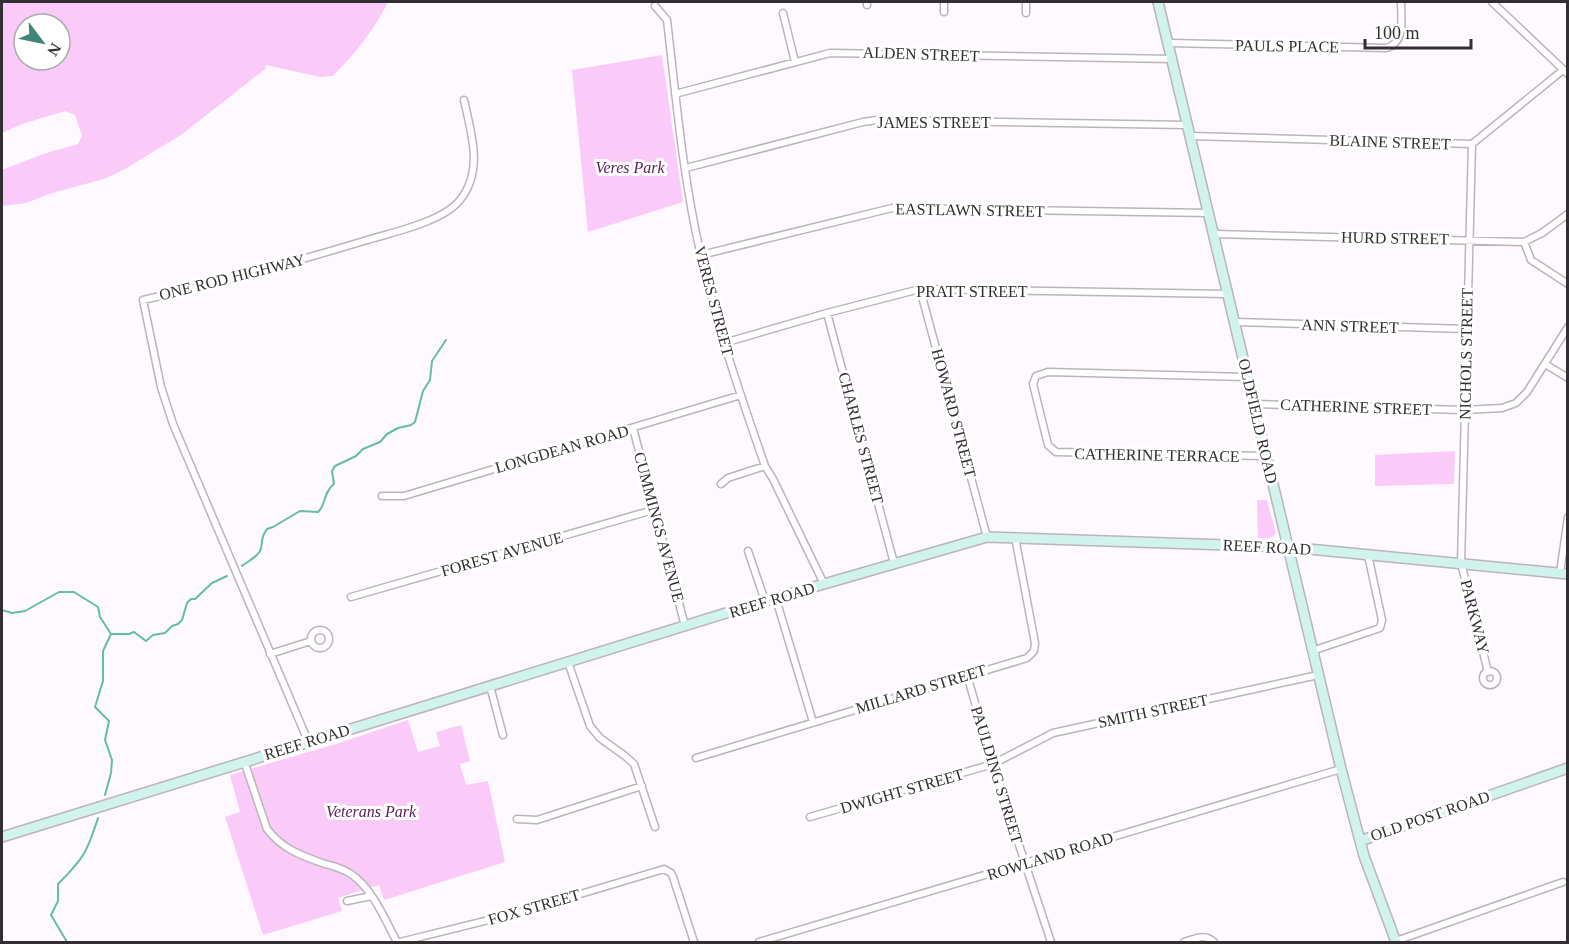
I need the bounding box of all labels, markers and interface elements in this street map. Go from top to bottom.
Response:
north arrow [12,12,72,72]
scale bar [1365,12,1472,50]
text: 100 m [1374,23,1420,43]
street label: PAULS PLACE [1235,37,1339,55]
text: N [44,40,65,59]
street label: ALDEN STREET [862,43,980,65]
street label: JAMES STREET [877,114,991,131]
street label: BLAINE STREET [1329,131,1451,153]
park label: Veres Park [595,159,665,176]
street label: EASTLAWN STREET [895,200,1045,220]
street label: HURD STREET [1341,229,1449,247]
street label: VERES STREET [691,244,737,358]
street label: ONE ROD HIGHWAY [157,251,307,303]
street label: PRATT STREET [916,283,1028,300]
street label: NICHOLS STREET [1456,288,1476,420]
street label: ANN STREET [1301,316,1399,336]
street label: HOWARD STREET [929,347,979,480]
street label: OLDFIELD ROAD [1235,357,1281,485]
street label: CHARLES STREET [835,370,887,506]
street label: CATHERINE STREET [1280,396,1432,418]
street label: LONGDEAN ROAD [493,422,631,476]
street label: CATHERINE TERRACE [1074,445,1240,465]
street label: CUMMINGS AVENUE [631,450,687,604]
street label: FOREST AVENUE [439,528,565,580]
street label: REEF ROAD [1222,536,1312,558]
street label: PARKWAY [1458,578,1493,656]
street label: REEF ROAD [727,579,817,621]
street label: MILLARD STREET [854,661,989,717]
street label: SMITH STREET [1096,691,1210,731]
street label: PAULDING STREET [968,704,1026,846]
street label: REEF ROAD [262,721,352,763]
street label: DWIGHT STREET [838,765,966,817]
street label: OLD POST ROAD [1368,788,1492,844]
park label: Veterans Park [326,803,417,820]
street label: ROWLAND ROAD [985,829,1115,883]
street label: FOX STREET [486,886,582,928]

